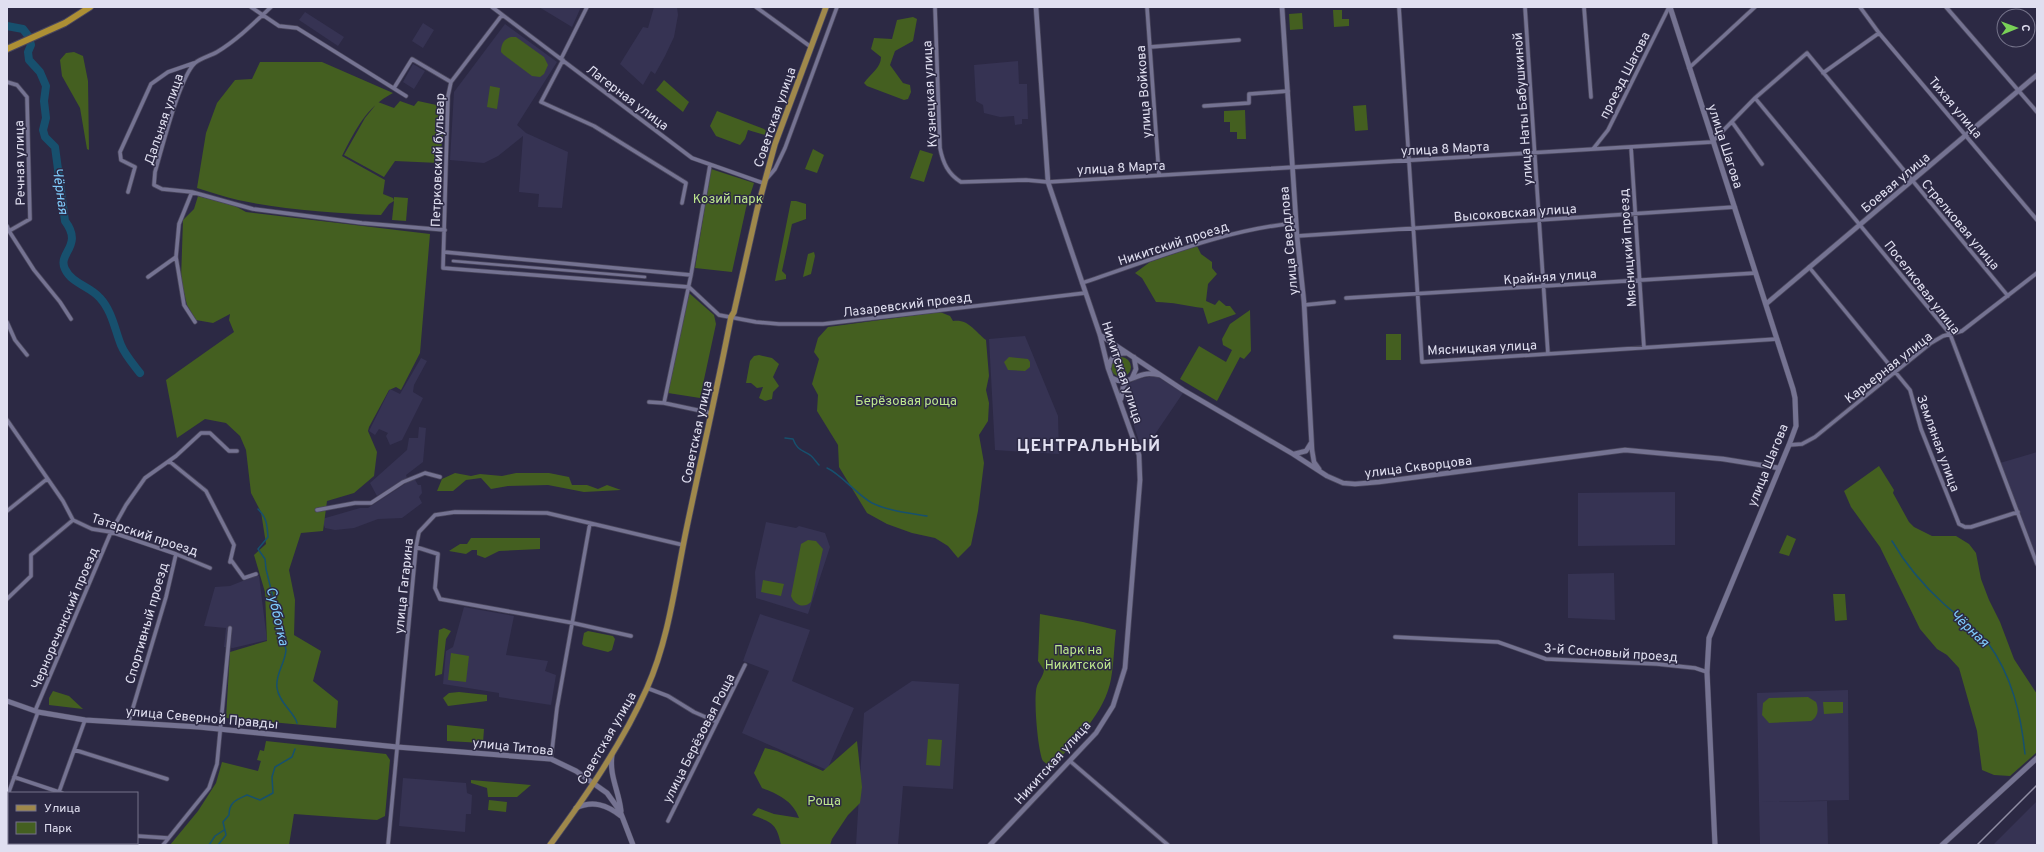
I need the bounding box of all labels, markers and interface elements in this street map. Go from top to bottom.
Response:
north arrow [1996,8,2036,48]
text: С [2018,24,2032,31]
street label: проезд Шагова [1597,30,1655,122]
street label: улица Наты Бабушкиной [1511,32,1537,186]
street label: Кузнецкая улица [920,40,942,148]
street label: улица Войкова [1134,45,1156,139]
street label: Лагерная улица [582,62,671,135]
street label: Советская улица [751,66,801,170]
street label: Дальняя улица [142,72,188,167]
street label: Тихая улица [1924,74,1985,142]
street label: Петрковский бульвар [429,93,449,227]
street label: улица Шагова [1703,102,1745,191]
street label: Речная улица [12,120,30,206]
street label: улица 8 Марта [1400,140,1490,160]
street label: Боевая улица [1859,150,1934,217]
street label: улица 8 Марта [1076,159,1166,179]
water label: Чёрная [48,167,71,216]
street label: Стрелковая улица [1917,177,2002,274]
street label: улица Свердлова [1277,186,1303,296]
street label: Мясницкий проезд [1617,188,1641,308]
park label: Козий парк [693,192,763,208]
street label: Высоковская улица [1453,202,1577,226]
street label: Никитский проезд [1116,219,1231,270]
street label: Поселковая улица [1880,238,1963,338]
street label: Крайняя улица [1503,267,1597,289]
street label: Лазаревский проезд [842,290,973,322]
street label: Никитская улица [1097,319,1145,426]
street label: Карьерная улица [1842,329,1936,408]
street label: Мясницкая улица [1427,338,1537,360]
street label: Советская улица [679,380,717,485]
street label: Земляная улица [1912,393,1962,494]
park label: Берёзовая роща [855,394,957,410]
street label: улица Шагова [1745,422,1793,509]
district label: ЦЕНТРАЛЬНЫЙ [1017,435,1161,458]
street label: улица Скворцова [1364,453,1473,483]
street label: Татарский проезд [89,511,200,561]
street label: улица Гагарина [392,538,418,635]
street label: Чернореченский проезд [29,545,103,692]
street label: Спортивный проезд [123,561,173,686]
water label: Субботка [262,585,292,648]
water label: Чёрная [1946,607,1992,652]
street label: 3-й Сосновый проезд [1543,641,1679,667]
park label: Парк на Никитской [1045,643,1111,674]
street label: улица Берёзовая Роща [660,671,739,806]
street label: Советская улица [575,690,641,788]
street label: улица Северной Правды [125,704,279,734]
street label: Никитская улица [1012,718,1095,808]
street label: улица Титова [471,736,554,760]
legend [8,792,138,844]
park label: Роща [807,794,841,810]
text: Улица [44,801,80,817]
text: Парк [44,821,72,837]

